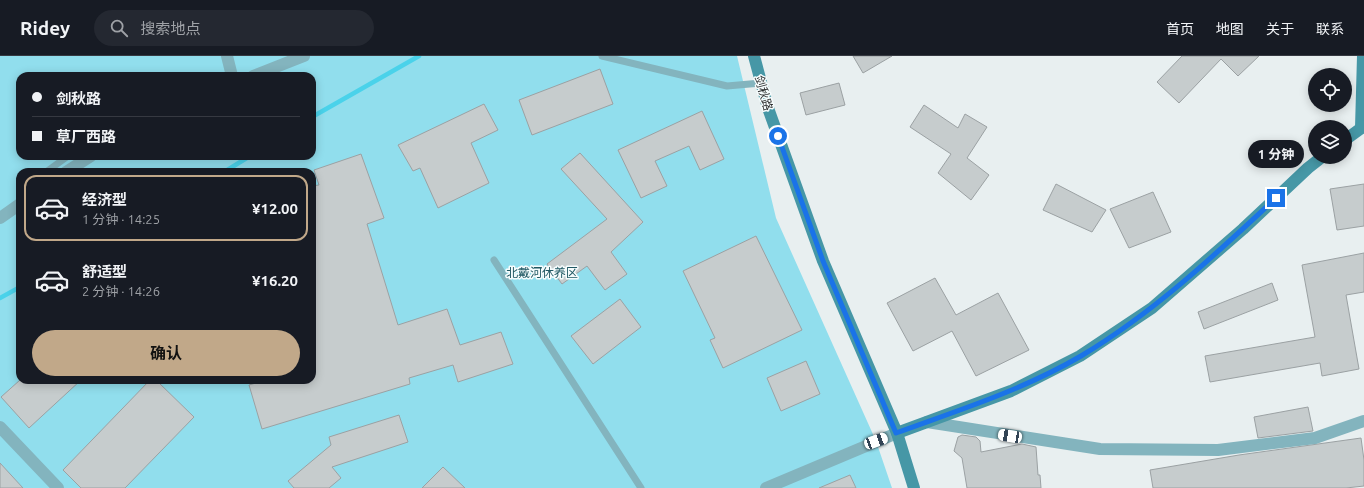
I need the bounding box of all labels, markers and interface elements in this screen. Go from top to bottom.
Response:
search box [94,10,374,46]
text: Ridey [20,17,70,39]
icon: search [108,17,130,39]
text: 搜索地点 [140,20,200,37]
text: 首页 [1166,21,1194,37]
text: 地图 [1216,21,1244,37]
text: 关于 [1266,21,1294,37]
text: 联系 [1316,21,1344,37]
map controls [1308,68,1352,164]
button: locate [1308,68,1352,112]
street label: 剑秋路 [753,74,775,112]
text: 剑秋路 [56,90,101,107]
button: layers [1308,120,1352,164]
route start [769,127,787,145]
text: 草厂西路 [56,128,116,145]
callout: 1 分钟 [1248,140,1304,168]
text: 1 分钟 [1258,147,1294,161]
route end [1267,189,1285,207]
icon: car [34,190,70,226]
text: 经济型 [82,191,127,208]
text: ¥12.00 [252,200,298,217]
text: 1 分钟 · 14:25 [82,212,160,226]
icon: car [34,262,70,298]
text: 舒适型 [82,263,127,280]
park label: 北戴河休养区 [506,266,578,279]
text: ¥16.20 [252,272,298,289]
text: 2 分钟 · 14:26 [82,284,160,298]
button: 确认 [32,330,300,376]
car [997,428,1023,444]
car [863,431,889,451]

